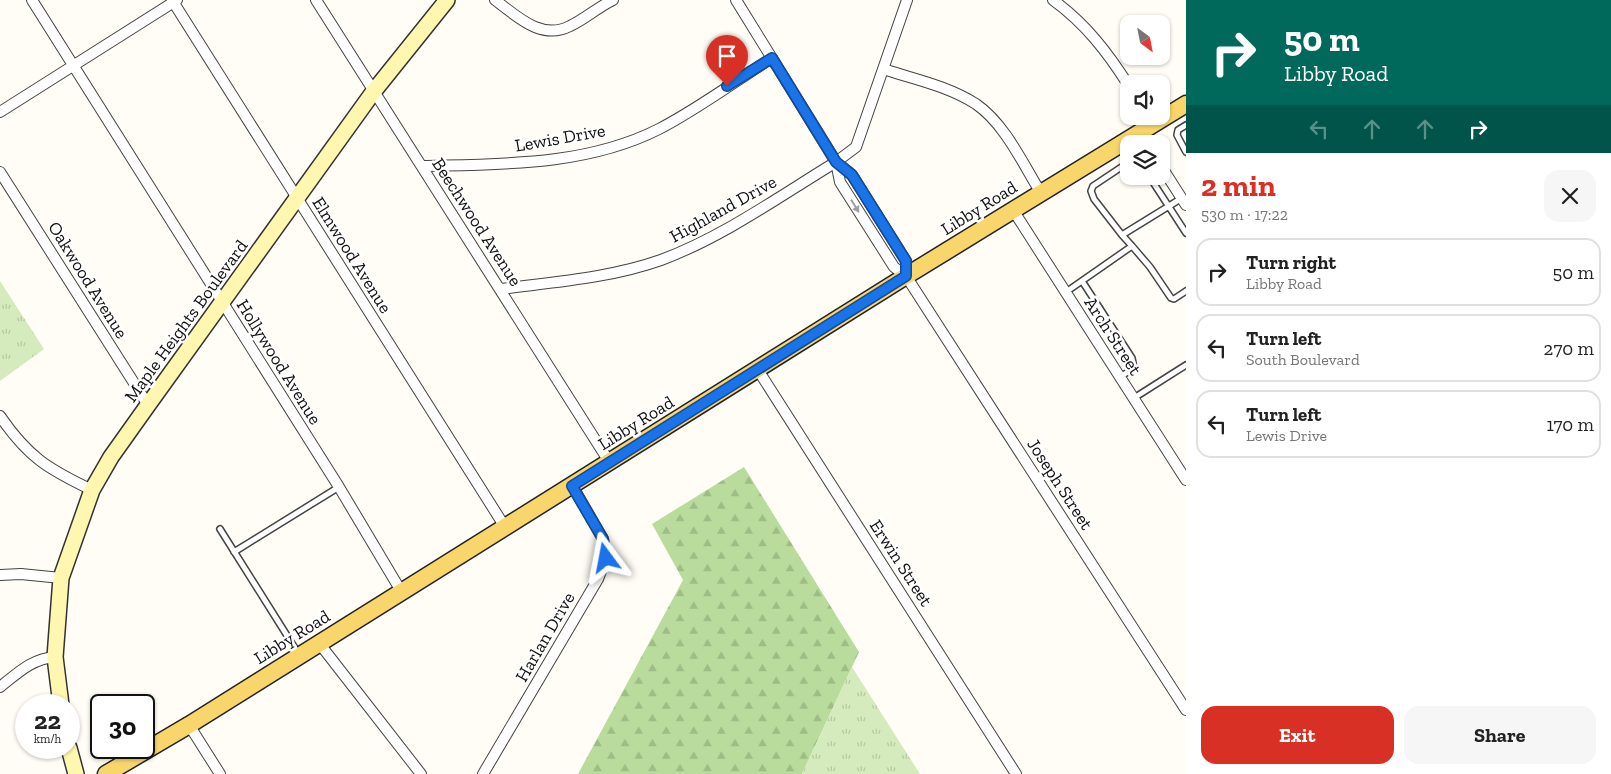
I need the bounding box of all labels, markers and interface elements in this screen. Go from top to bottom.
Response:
north arrow [1120,15,1170,65]
map controls [1120,15,1170,185]
text: 50 m [1284,18,1360,60]
icon: right [1201,20,1266,85]
pin [706,35,748,86]
icon: arrive [713,42,741,70]
text: Libby Road [1284,60,1388,87]
button: sound [1120,75,1170,125]
icon: left [1305,115,1333,143]
icon: ahead [1358,115,1386,143]
icon: ahead [1411,115,1439,143]
icon: right [1464,115,1492,143]
street label: Lewis Drive [513,119,607,157]
button: layers [1120,135,1170,185]
street label: Beechwood Avenue [427,154,527,290]
text: 2 min [1201,168,1276,204]
button: close [1544,170,1596,222]
street label: Highland Drive [666,171,780,247]
street label: Libby Road [937,176,1021,240]
street label: Elmwood Avenue [307,193,397,317]
one-way arrow [851,199,860,213]
text: 530 m · 17:22 [1201,205,1288,224]
street label: Oakwood Avenue [43,218,133,342]
street label: Maple Heights Boulevard [120,235,252,406]
text: Turn right [1246,251,1336,274]
icon: right [1203,258,1231,286]
text: 50 m [1553,261,1594,284]
text: Libby Road [1246,274,1322,293]
street label: Arch Street [1080,293,1147,380]
street label: Hollywood Avenue [232,295,326,429]
text: Turn left [1246,327,1321,350]
icon: left [1203,334,1231,362]
text: 270 m [1544,337,1594,360]
text: South Boulevard [1246,350,1360,369]
street label: Libby Road [594,391,678,455]
text: Turn left [1246,403,1321,426]
icon: left [1203,410,1231,438]
text: 170 m [1546,413,1594,436]
text: Lewis Drive [1246,426,1327,445]
street label: Joseph Street [1022,434,1098,534]
street label: Erwin Street [865,516,937,611]
position arrow [579,531,631,583]
street label: Harlan Drive [511,588,579,686]
street label: Libby Road [250,605,334,669]
speed limit sign: 30 [90,694,155,759]
text: 22 [34,705,61,735]
button: Exit [1201,706,1394,764]
button: Share [1404,706,1596,764]
text: km/h [34,732,61,746]

